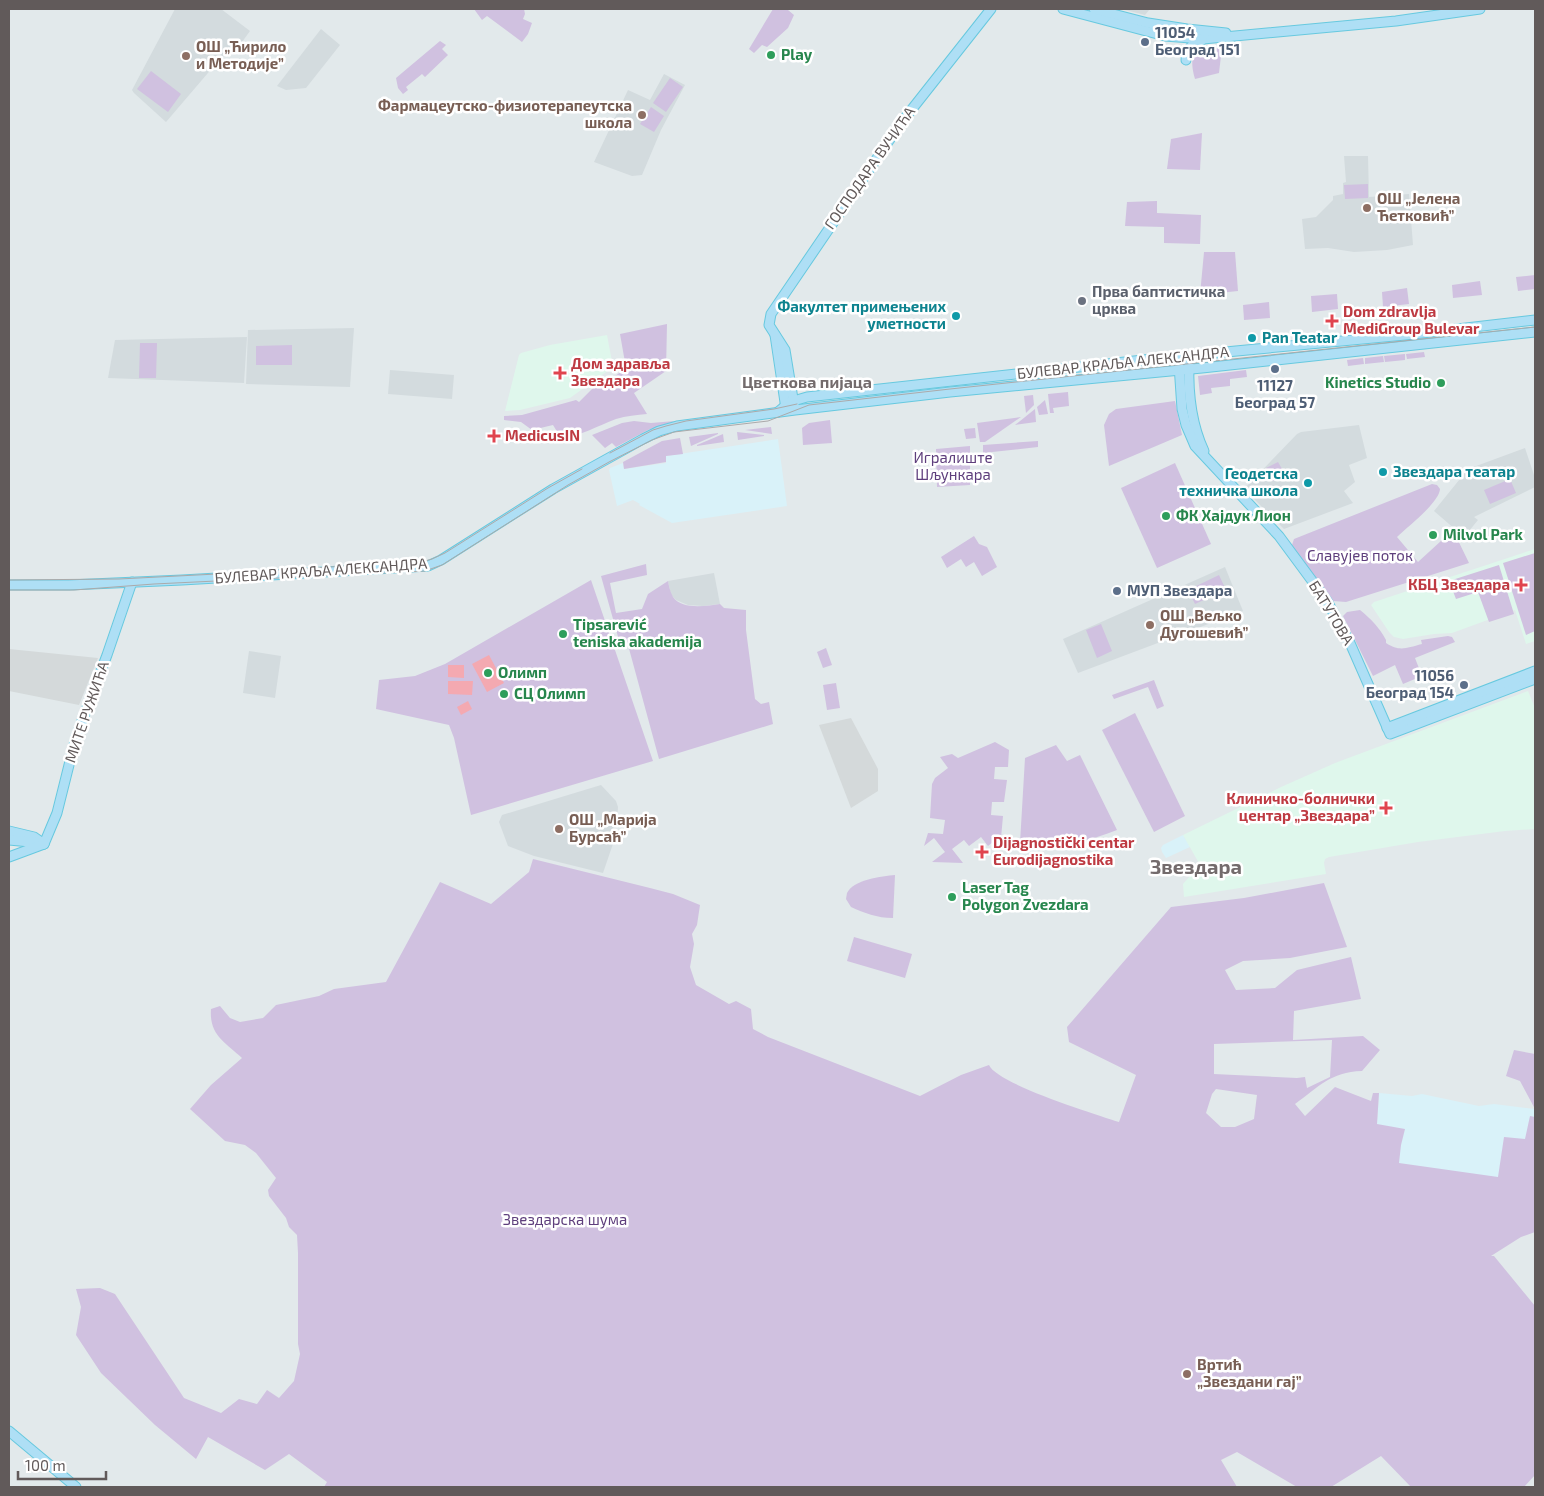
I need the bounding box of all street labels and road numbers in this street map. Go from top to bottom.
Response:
street label: ГОСПОДАРА ВУЧИЋА [820,102,919,232]
street label: БУЛЕВАР КРАЉА АЛЕКСАНДРА [1016,342,1230,382]
street label: БУЛЕВАР КРАЉА АЛЕКСАНДРА [214,554,428,586]
street label: БАТУТОВА [1306,577,1358,648]
street label: МИТЕ РУЖИЋА [60,658,112,765]

